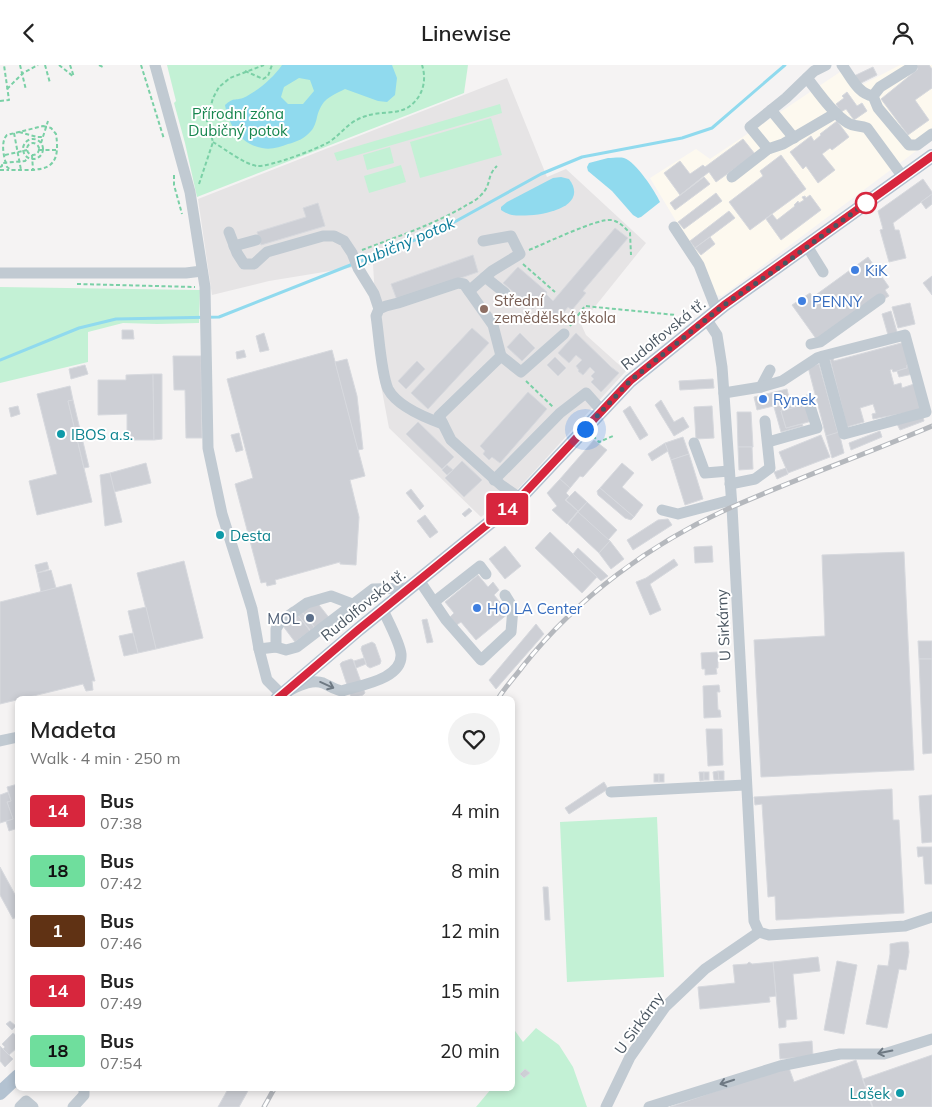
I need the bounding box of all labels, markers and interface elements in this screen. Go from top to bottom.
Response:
icon: back [15,19,43,47]
text: Linewise [421,19,511,47]
icon: person [889,19,917,47]
park label: Přírodní zóna Dubičný potok [188,104,288,140]
unlabelled marker [855,192,877,214]
water label: Dubičný potok [352,212,458,272]
place label: KiK [865,261,888,280]
marker: KiK [849,264,861,276]
place label: Střední zemědělská škola [494,291,616,327]
place label: PENNY [812,292,863,311]
street label: Rudolfovská tř. [617,294,709,374]
marker: PENNY [796,295,808,307]
marker: Střední zemědělská škola [478,303,490,315]
place label: Rynek [773,390,816,409]
marker: Rynek [757,393,769,405]
your location [573,417,598,442]
place label: IBOS a.s. [71,425,133,444]
marker: IBOS a.s. [55,428,67,440]
line badge: 14 [484,493,530,525]
text: 14 [496,497,518,520]
place label: Desta [230,526,271,545]
marker: Desta [214,529,226,541]
street label: Rudolfovská tř. [317,565,409,645]
street label: U Sirkárny [712,588,734,661]
place label: HO LA Center [487,599,583,618]
marker: HO LA Center [471,602,483,614]
place label: MOL [267,609,300,628]
marker: MOL [304,612,316,624]
one-way arrow [319,681,334,691]
button: heart [448,713,500,765]
text: Madeta [30,714,116,744]
text: Walk · 4 min · 250 m [30,748,181,768]
text: Bus [100,789,134,813]
text: 14 [47,799,68,822]
text: 4 min [451,799,500,823]
text: 07:38 [100,813,142,833]
text: Bus [100,849,134,873]
text: 18 [47,859,68,882]
text: 8 min [451,859,500,883]
text: 07:42 [100,873,142,893]
text: Bus [100,909,134,933]
text: 1 [52,919,63,942]
text: 12 min [440,919,500,943]
text: 07:46 [100,933,142,953]
text: Bus [100,969,134,993]
text: 14 [47,979,68,1002]
text: 15 min [440,979,500,1003]
street label: U Sirkárny [610,988,668,1058]
text: 07:49 [100,993,142,1013]
text: Bus [100,1029,134,1053]
text: 18 [47,1039,68,1062]
text: 20 min [440,1039,500,1063]
one-way arrow [878,1048,894,1057]
text: 07:54 [100,1053,142,1073]
one-way arrow [719,1078,735,1088]
place label: Lašek [849,1084,890,1103]
marker: Lašek [894,1087,906,1099]

